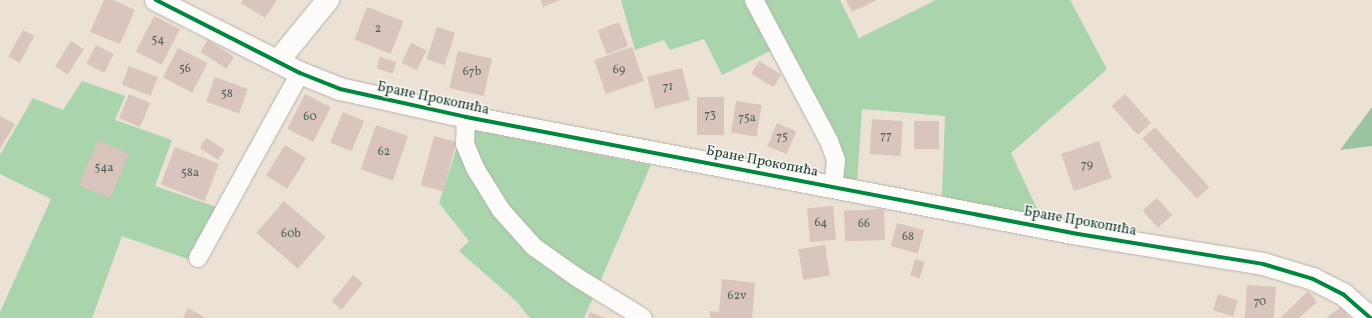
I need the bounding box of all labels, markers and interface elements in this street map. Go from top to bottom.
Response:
house number: 2 [375,23,381,37]
house number: 54 [152,34,164,48]
house number: 56 [179,63,191,77]
house number: 69 [613,64,625,78]
house number: 67b [463,66,481,80]
street label: Бране Прокопића [375,79,491,119]
house number: 71 [663,81,673,95]
house number: 58 [221,88,233,102]
house number: 73 [704,109,716,123]
house number: 60 [303,111,317,125]
house number: 75a [738,112,756,126]
house number: 77 [880,130,892,144]
house number: 75 [776,131,788,145]
street label: Бране Прокопића [704,143,820,181]
house number: 62 [378,146,390,160]
house number: 79 [1081,159,1093,173]
house number: 54a [95,162,113,176]
house number: 58a [181,167,199,181]
street label: Бране Прокопића [1022,204,1138,240]
house number: 64 [815,217,827,231]
house number: 66 [858,218,870,232]
house number: 60b [281,228,301,242]
house number: 68 [902,231,914,245]
house number: 62v [728,290,746,304]
house number: 70 [1254,296,1266,310]

